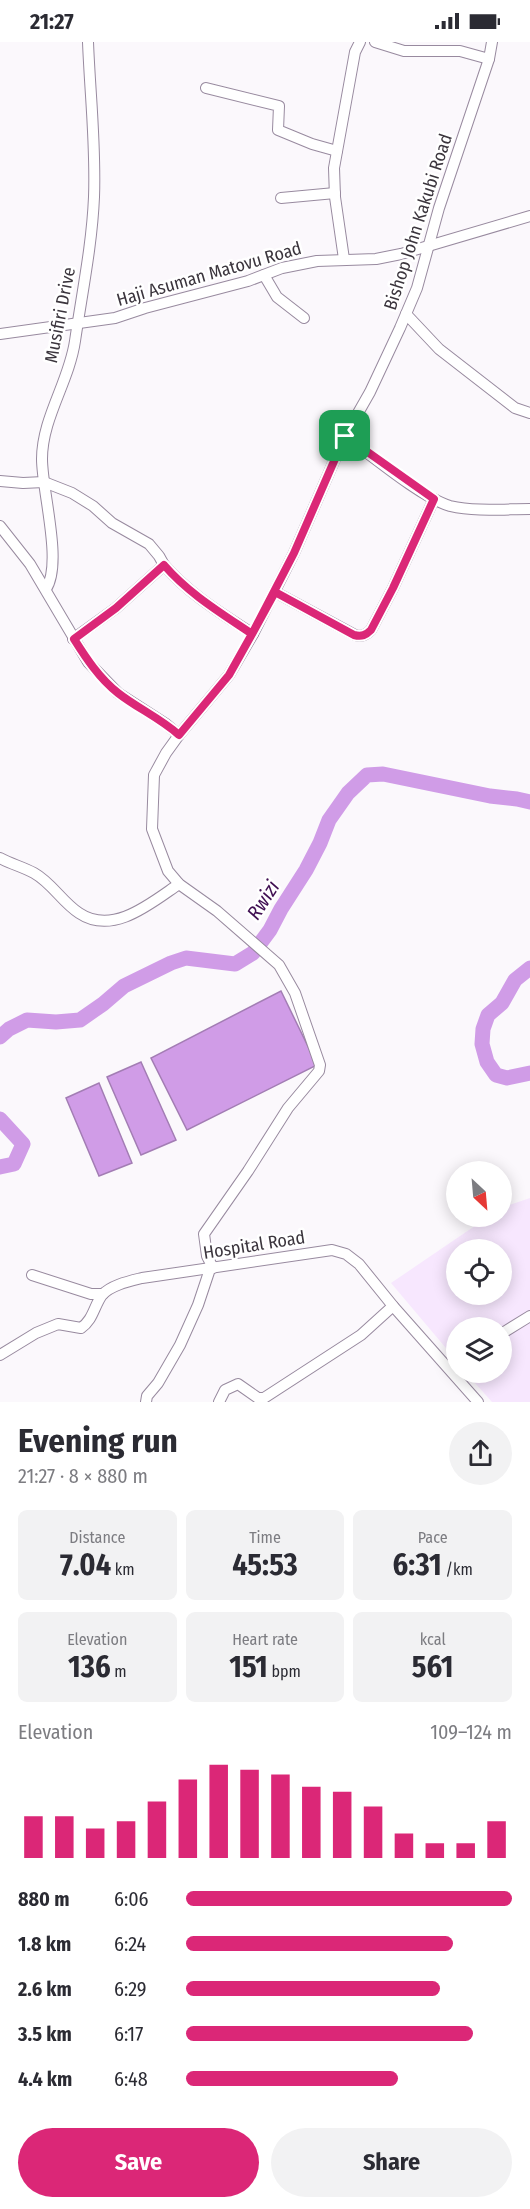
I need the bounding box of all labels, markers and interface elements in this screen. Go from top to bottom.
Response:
text: 21:27 [30,8,74,35]
street label: Bishop John Kakubi Road [379,131,457,313]
street label: Haji Asuman Matovu Road [114,237,304,311]
street label: Musifiri Drive [40,265,80,365]
pin [319,410,370,461]
icon: arrive [328,419,361,452]
water label: Rwizi [242,876,284,924]
north arrow [446,1161,512,1227]
map controls [446,1161,512,1383]
street label: Hospital Road [201,1226,307,1264]
button: locate [446,1239,512,1305]
button: layers [446,1317,512,1383]
text: Evening run [18,1421,178,1461]
button: share [449,1422,512,1485]
text: 21:27 · 8 × 880 m [18,1464,148,1488]
text: Distance [69,1528,125,1547]
text: Time [249,1528,281,1547]
text: Pace [418,1528,448,1547]
text: 7.04 [60,1547,111,1583]
text: 45:53 [232,1547,298,1583]
text: 6:31 [392,1547,442,1583]
text: km [111,1560,135,1579]
text: /km [442,1560,473,1579]
text: Elevation [67,1630,127,1649]
text: Heart rate [232,1630,298,1649]
text: kcal [420,1630,446,1649]
text: 136 [68,1649,111,1685]
text: 151 [229,1649,268,1685]
text: 561 [412,1649,453,1685]
text: m [111,1662,127,1681]
text: bpm [268,1662,301,1681]
text: Elevation [18,1720,93,1744]
text: 109–124 m [430,1720,512,1744]
text: 880 m [18,1887,69,1911]
text: 6:06 [114,1887,149,1911]
text: 1.8 km [18,1932,71,1956]
text: 6:24 [114,1932,146,1956]
text: 2.6 km [18,1977,72,2001]
text: 6:29 [114,1977,147,2001]
text: 3.5 km [18,2022,72,2046]
text: 6:17 [114,2022,143,2046]
text: 4.4 km [18,2067,72,2091]
text: 6:48 [114,2067,148,2091]
button: Save [18,2128,259,2197]
button: Share [271,2128,512,2197]

